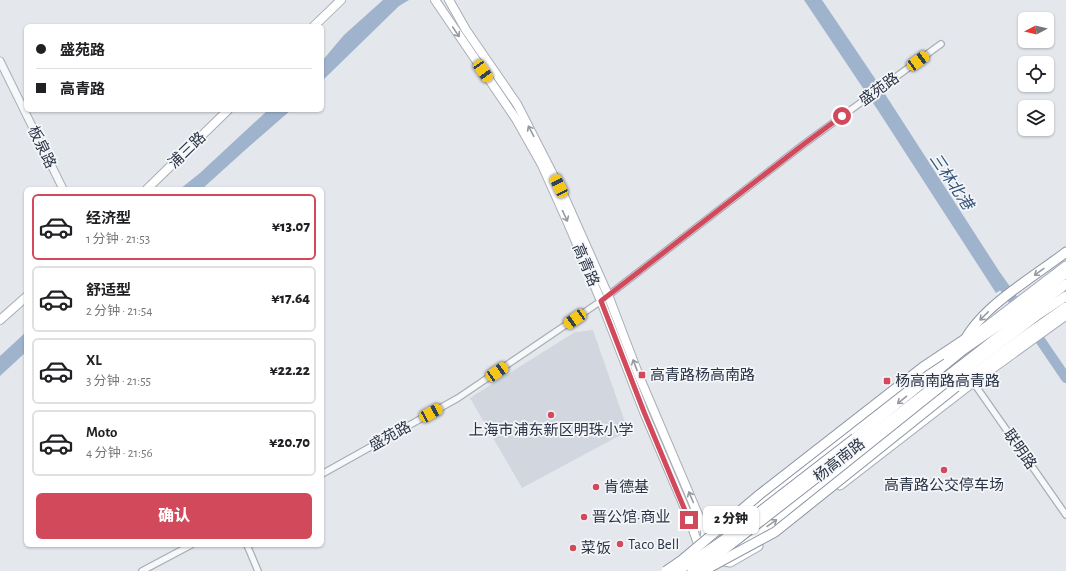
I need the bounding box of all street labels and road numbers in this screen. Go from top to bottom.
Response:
street label: 盛苑路 [856,68,902,109]
street label: 板泉路 [25,123,59,171]
street label: 浦三路 [165,128,209,171]
street label: 高青路 [570,241,602,289]
street label: 盛苑路 [366,417,414,454]
street label: 联明路 [1001,426,1039,472]
street label: 杨高南路 [810,435,868,485]

